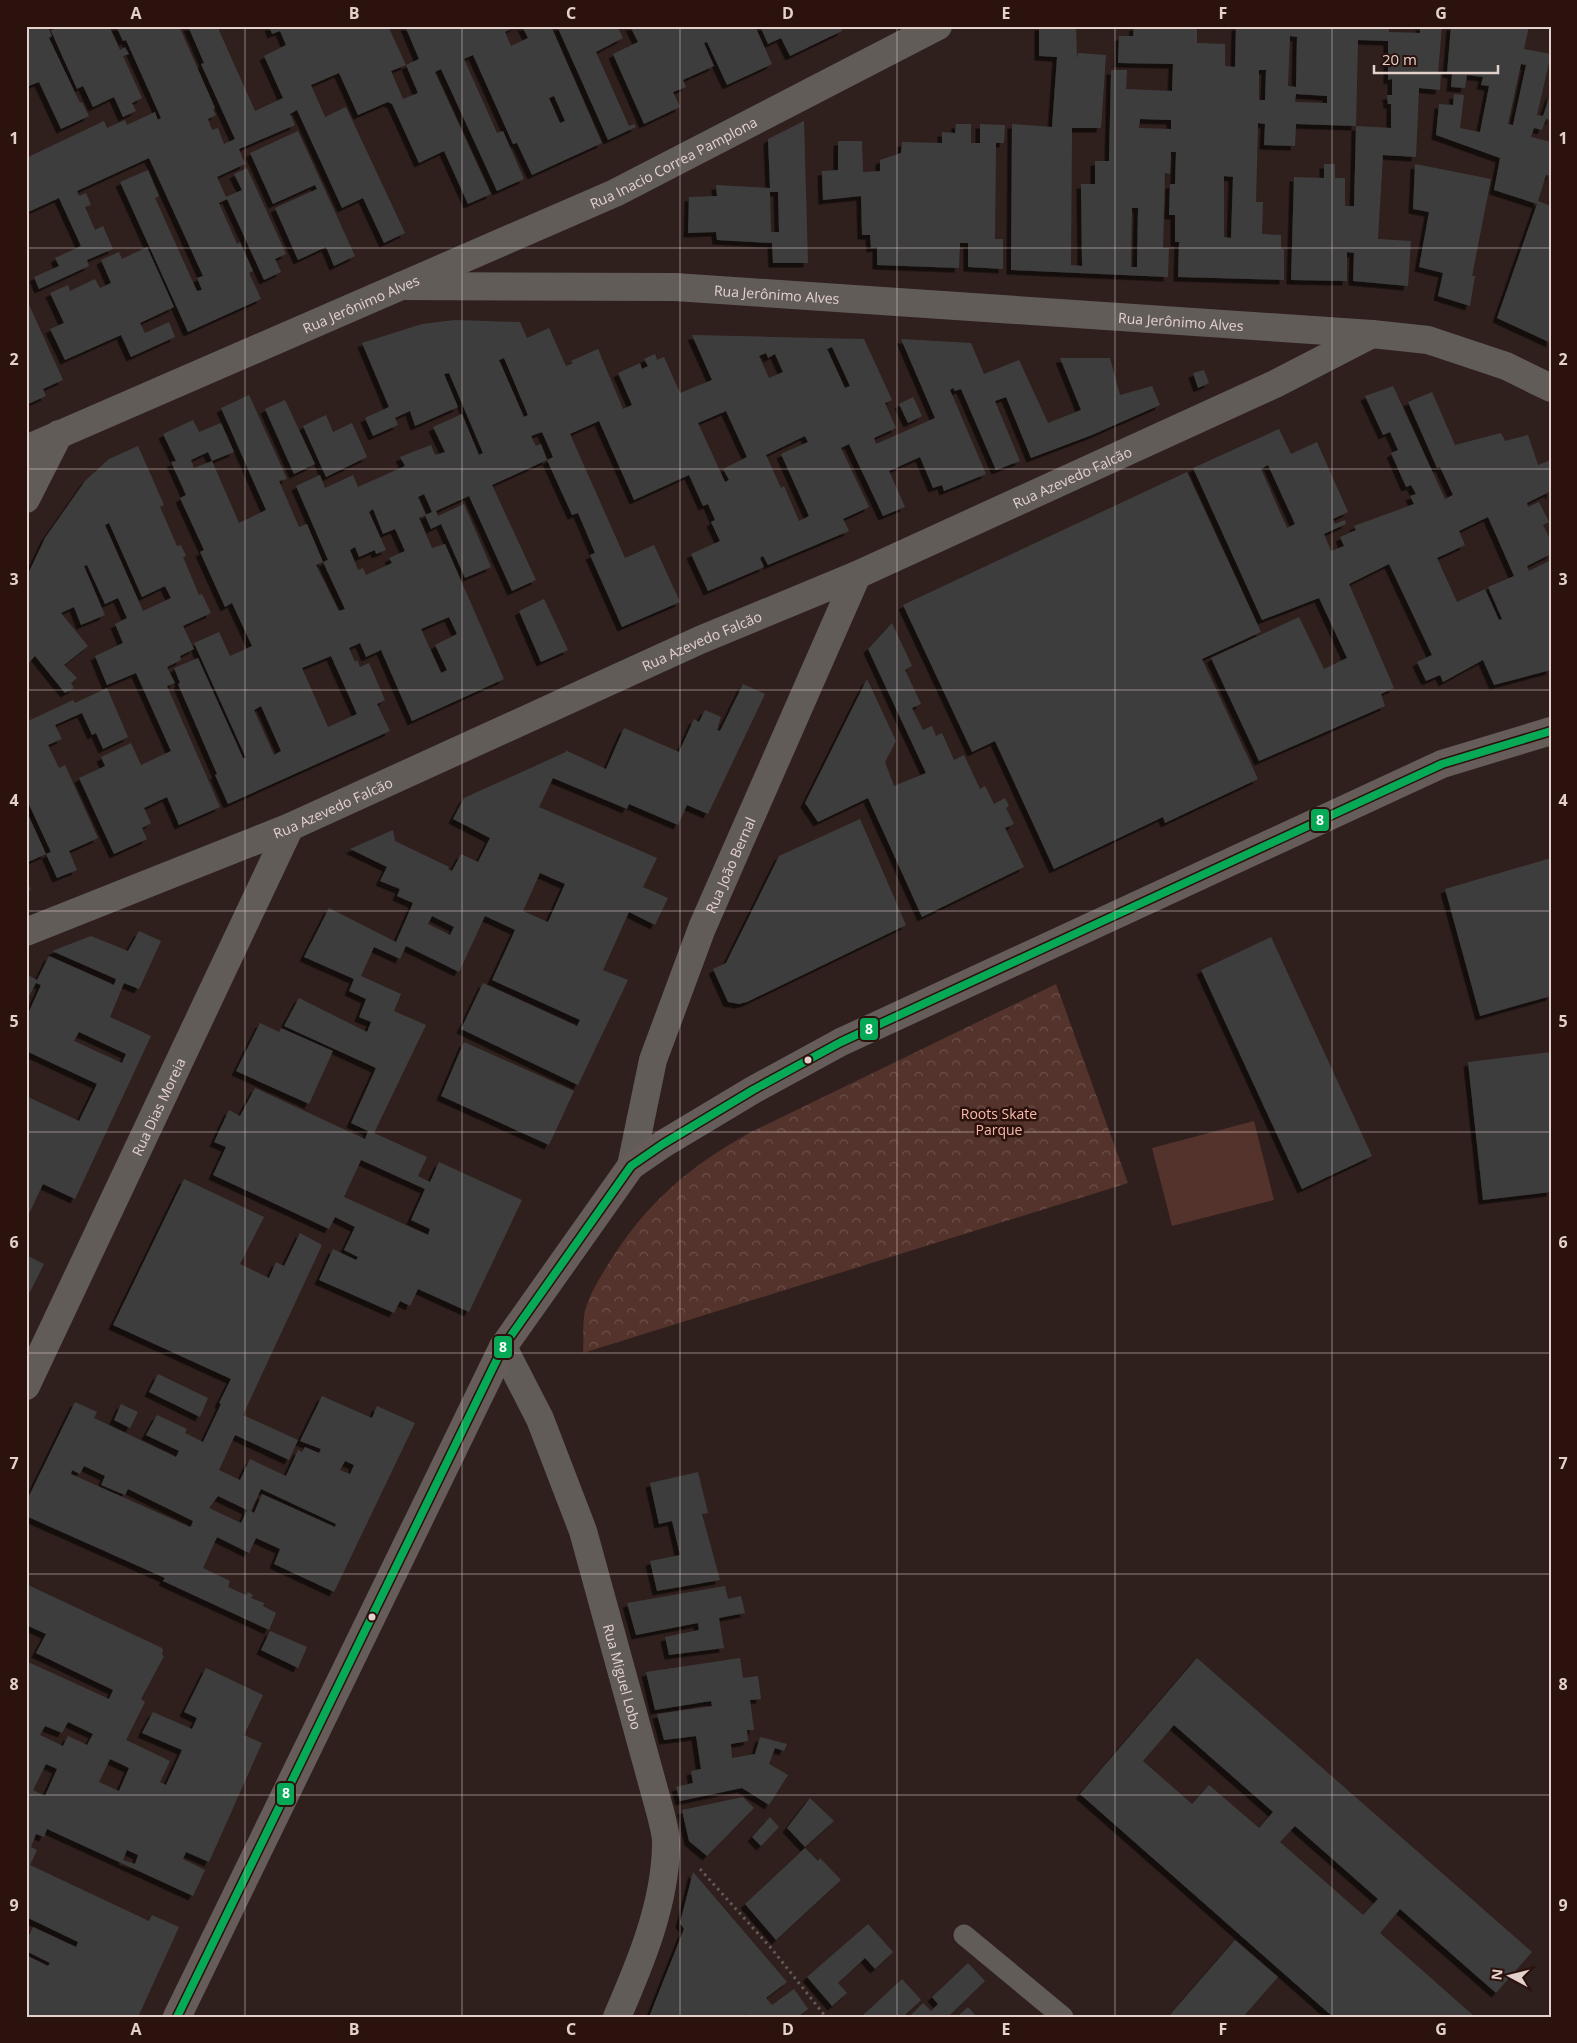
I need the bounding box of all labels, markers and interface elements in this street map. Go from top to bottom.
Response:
text: A [130,2,142,24]
text: B [349,2,359,24]
text: C [566,2,576,24]
text: D [782,2,794,24]
text: E [1002,2,1011,24]
text: F [1219,2,1227,24]
text: G [1435,2,1447,24]
scale bar [1374,42,1498,74]
text: 20 m [1382,49,1417,69]
street label: Rua Inacio Correa Pamplona [587,112,760,212]
text: 1 [9,127,19,149]
text: 1 [1558,127,1568,149]
street label: Rua Jerônimo Alves [299,270,422,337]
street label: Rua Jerônimo Alves [713,280,840,308]
street label: Rua Jerônimo Alves [1118,307,1244,335]
text: 2 [9,348,19,370]
text: 2 [1558,348,1568,370]
street label: Rua Azevedo Falcão [1009,441,1135,512]
text: 3 [9,568,19,590]
text: 3 [1558,568,1568,590]
street label: Rua Azevedo Falcão [639,606,764,675]
street label: Rua Azevedo Falcão [270,772,395,842]
text: 4 [9,789,19,811]
text: 4 [1558,789,1568,811]
line badge: 8 [1310,808,1330,832]
text: 8 [1316,810,1324,829]
street label: Rua João Bernal [700,814,759,916]
text: 5 [9,1010,19,1032]
text: 5 [1558,1010,1568,1032]
line badge: 8 [859,1017,879,1041]
text: 8 [865,1019,873,1038]
street label: Rua Dias Moreia [127,1054,189,1159]
unlabelled marker [803,1055,813,1065]
park label: Roots Skate Parque [961,1104,1037,1139]
text: 6 [9,1231,19,1253]
text: 6 [1558,1231,1568,1253]
line badge: 8 [493,1335,513,1359]
text: 8 [499,1337,507,1356]
text: 7 [9,1452,19,1474]
text: 7 [1558,1452,1568,1474]
unlabelled marker [367,1612,377,1622]
street label: Rua Miguel Lobo [599,1622,647,1732]
text: 8 [9,1673,19,1695]
text: 8 [1558,1673,1568,1695]
line badge: 8 [276,1782,295,1806]
text: 8 [282,1783,290,1802]
text: 9 [9,1894,19,1916]
text: 9 [1558,1894,1568,1916]
north arrow [1484,1950,1534,2000]
text: N [1486,1968,1507,1981]
text: A [130,2018,142,2040]
text: B [349,2018,359,2040]
text: C [566,2018,576,2040]
text: D [782,2018,794,2040]
text: E [1002,2018,1011,2040]
text: F [1219,2018,1227,2040]
text: G [1435,2018,1447,2040]

